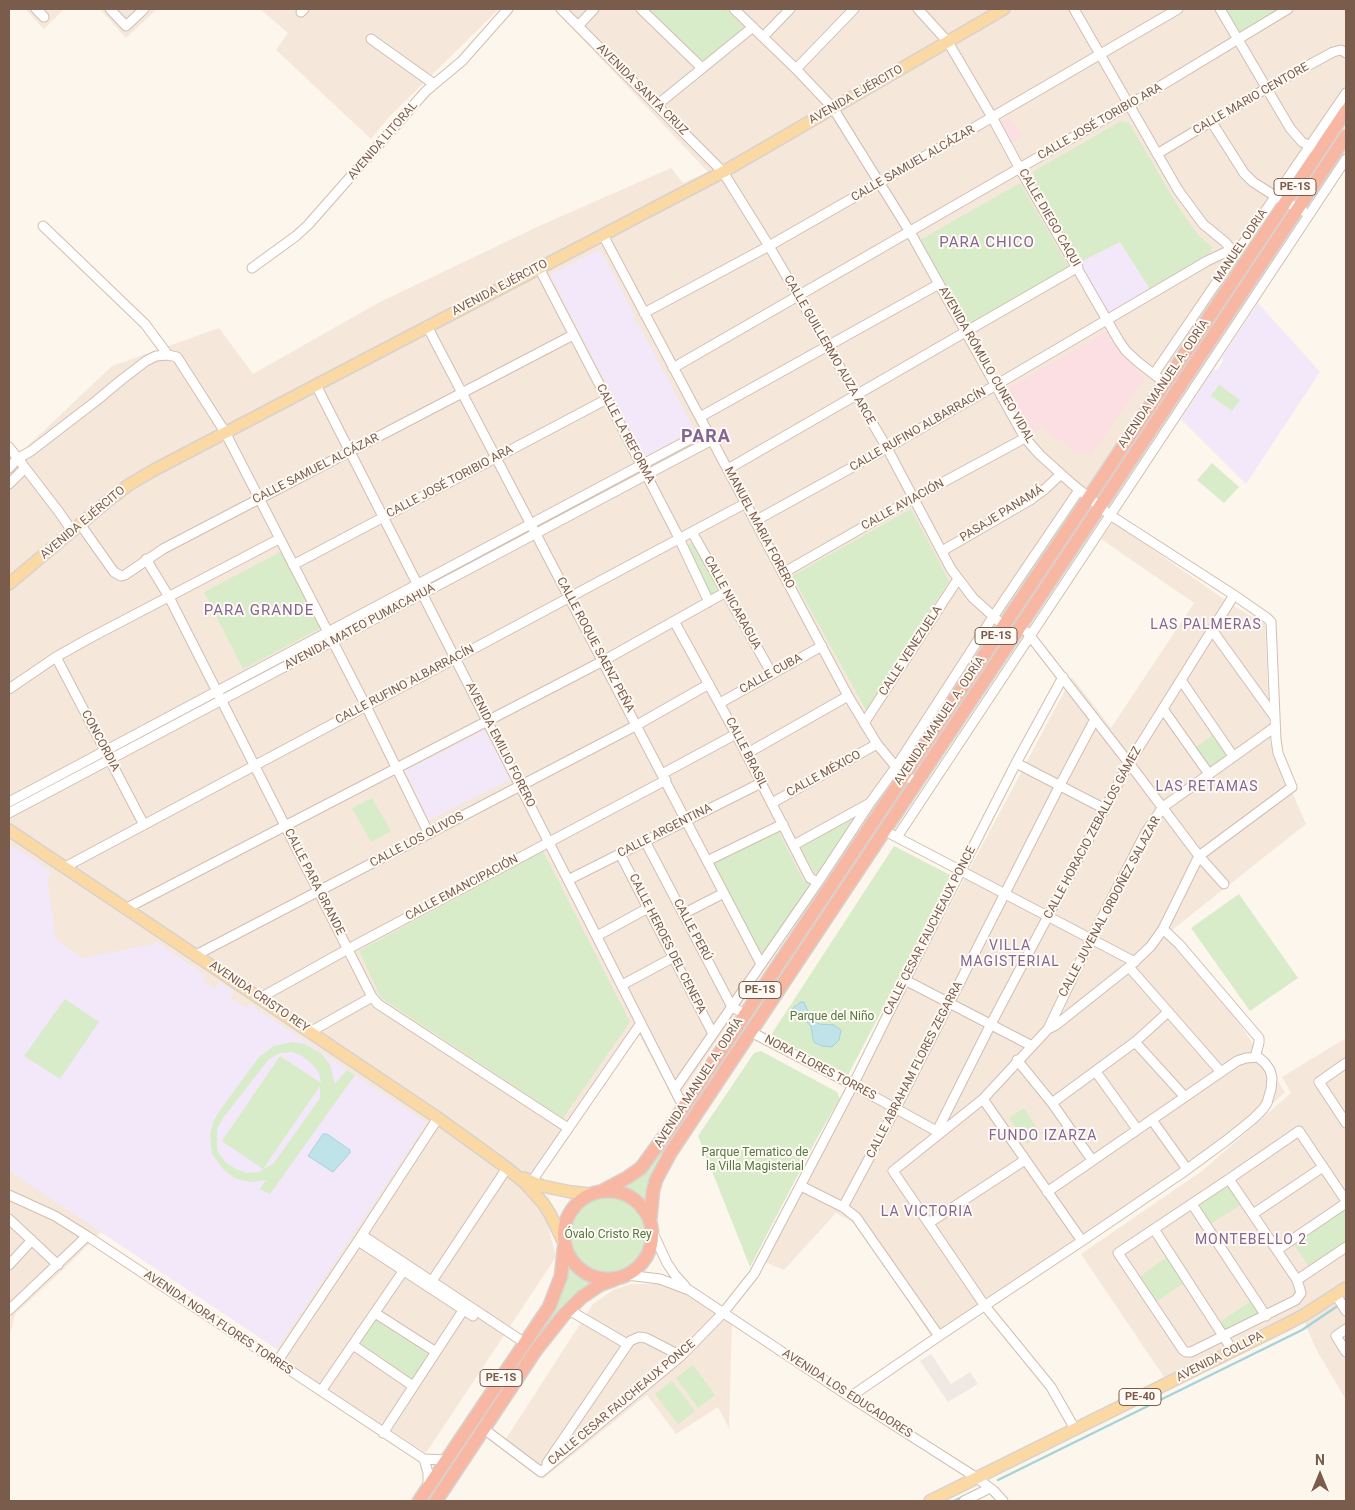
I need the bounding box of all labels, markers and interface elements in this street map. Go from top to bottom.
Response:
street label: AVENIDA SANTA CRUZ [593,41,691,139]
street label: CALLE MARIO CENTORE [1191,60,1311,138]
street label: AVENIDA EJÉRCITO [807,62,905,128]
street label: CALLE JOSÉ TORIBIO ARA [1035,80,1165,164]
street label: AVENIDA LITORAL [345,99,421,183]
street label: CALLE SAMUEL ALCÁZAR [849,123,977,205]
street label: CALLE DIEGO CAQUI [1015,167,1083,269]
road number: PE-1S [1274,178,1316,196]
street label: MANUEL ODRIA [1211,206,1271,286]
district label: PARA CHICO [938,234,1036,252]
street label: AVENIDA EJÉRCITO [450,257,550,319]
street label: CALLE GUILLERMO AUZA ARCE [780,273,878,427]
street label: AVENIDA RÓMULO CUNEO VIDAL [935,284,1037,446]
street label: AVENIDA MANUEL A. ODRÍA [1116,317,1212,451]
street label: CALLE LA REFORMA [593,382,657,486]
street label: CALLE RUFINO ALBARRACÍN [847,385,989,475]
district label: PARA [681,426,731,448]
street label: CALLE SAMUEL ALCÁZAR [250,431,382,507]
street label: CALLE JOSÉ TORIBIO ARA [384,443,516,521]
street label: MANUEL MARIA FORERO [721,465,797,591]
street label: CALLE AVIACIÓN [859,476,947,534]
street label: AVENIDA EJÉRCITO [38,483,128,563]
street label: PASAJE PANAMÁ [958,483,1046,545]
street label: CALLE NICARAGUA [700,554,764,652]
street label: CALLE ROQUE SAENZ PEÑA [553,575,637,715]
street label: AVENIDA MATEO PUMACAHUA [282,581,438,673]
district label: PARA GRANDE [202,602,316,620]
street label: CALLE VENEZUELA [877,603,945,699]
district label: LAS PALMERAS [1149,617,1263,633]
road number: PE-1S [975,628,1017,644]
street label: CALLE RUFINO ALBARRACÍN [333,642,477,728]
street label: CALLE CUBA [737,651,805,697]
street label: AVENIDA MANUEL A. ODRÍA [892,654,988,788]
street label: AVENIDA EMILIO FORERO [462,680,538,810]
street label: CONCORDIA [78,708,122,774]
street label: CALLE BRASIL [722,715,770,791]
street label: CALLE HORACIO ZEBALLOS GÁMEZ [1041,744,1145,922]
street label: CALLE MÉXICO [784,748,864,800]
district label: LAS RETAMAS [1154,779,1260,795]
street label: CALLE ARGENTINA [615,801,715,861]
street label: CALLE LOS OLIVOS [368,809,466,871]
street label: CALLE JUVENAL ORDOÑEZ SALAZAR [1056,814,1164,1000]
street label: CALLE PARA GRANDE [281,826,347,938]
street label: CALLE CESAR FAUCHEAUX PONCE [881,844,979,1018]
street label: CALLE EMANCIPACIÓN [403,852,521,924]
street label: CALLE HEROES DEL CENEPA [625,872,709,1016]
street label: CALLE PERÚ [670,897,714,963]
district label: VILLA MAGISTERIAL [959,938,1061,970]
street label: AVENIDA CRISTO REY [206,958,312,1036]
street label: CALLE ABRAHAM FLORES ZEGARRA [864,979,966,1161]
road number: PE-1S [739,982,781,998]
park label: Parque del Niño [790,1010,874,1024]
street label: AVENIDA MANUEL A. ODRÍA [652,1015,746,1151]
street label: NORA FLORES TORRES [762,1032,878,1104]
district label: FUNDO IZARZA [987,1128,1099,1144]
park label: Parque Tematico de la Villa Magisterial [702,1146,808,1174]
district label: LA VICTORIA [879,1204,975,1220]
park label: Óvalo Cristo Rey [564,1228,652,1242]
district label: MONTEBELLO 2 [1193,1232,1309,1248]
street label: AVENIDA NORA FLORES TORRES [141,1268,295,1378]
street label: AVENIDA COLLPA [1174,1329,1266,1385]
street label: CALLE CESAR FAUCHEAUX PONCE [545,1337,699,1469]
street label: AVENIDA LOS EDUCADORES [779,1347,915,1441]
road number: PE-1S [480,1370,522,1386]
road number: PE-40 [1119,1388,1161,1405]
north arrow [1295,1450,1345,1500]
text: N [1315,1452,1325,1468]

